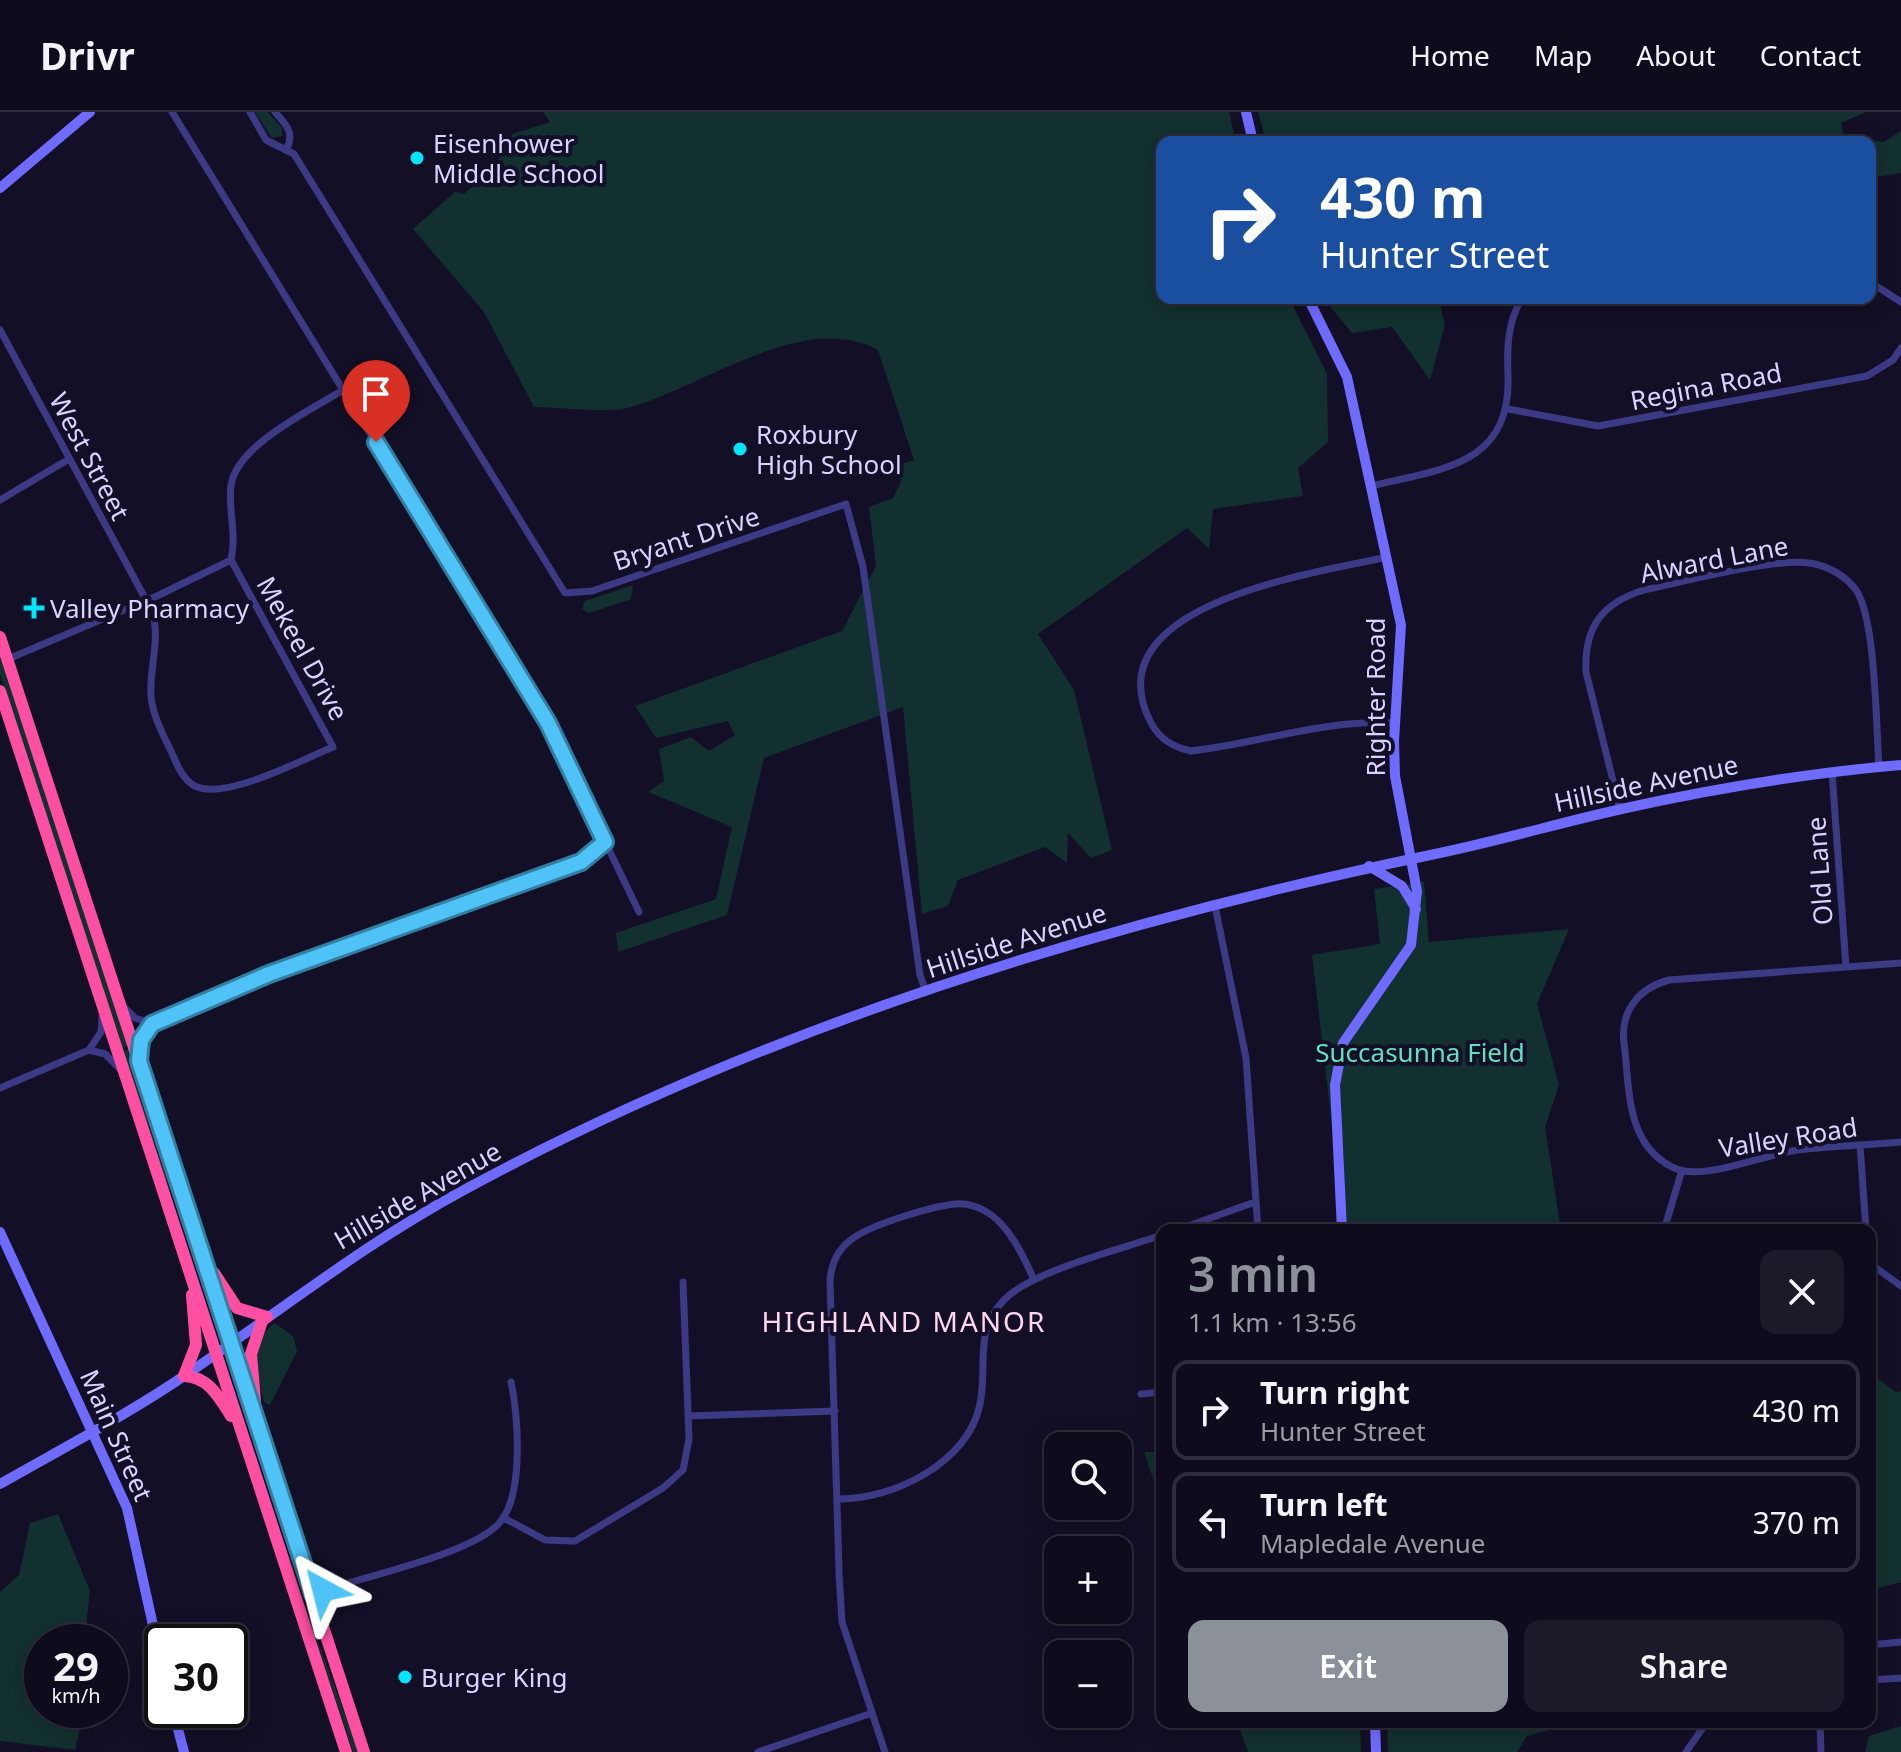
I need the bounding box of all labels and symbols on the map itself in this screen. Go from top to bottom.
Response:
place label: Eisenhower Middle School [433,125,604,191]
marker: Eisenhower Middle School [408,149,426,167]
street label: Regina Road [1627,354,1785,418]
pin [342,360,410,442]
street label: West Street [41,386,139,526]
place label: Roxbury High School [756,416,902,482]
marker: Roxbury High School [731,440,749,458]
street label: Bryant Drive [608,497,764,579]
street label: Alward Lane [1637,527,1791,591]
street label: Mekeel Drive [249,570,357,726]
place label: Valley Pharmacy [50,590,250,626]
marker: Valley Pharmacy [25,599,43,617]
street label: Righter Road [1357,618,1393,776]
street label: Hillside Avenue [1551,746,1741,820]
street label: Old Lane [1797,816,1841,926]
street label: Hillside Avenue [921,894,1111,986]
park label: Succasunna Field [1315,1034,1525,1070]
street label: Valley Road [1716,1108,1860,1166]
street label: Hillside Avenue [327,1133,507,1257]
district label: HIGHLAND MANOR [762,1302,1046,1340]
street label: Main Street [72,1364,162,1506]
position arrow [281,1548,365,1632]
speed limit sign: 30 [144,1624,248,1728]
place label: Burger King [421,1659,567,1695]
marker: Burger King [396,1668,414,1686]

